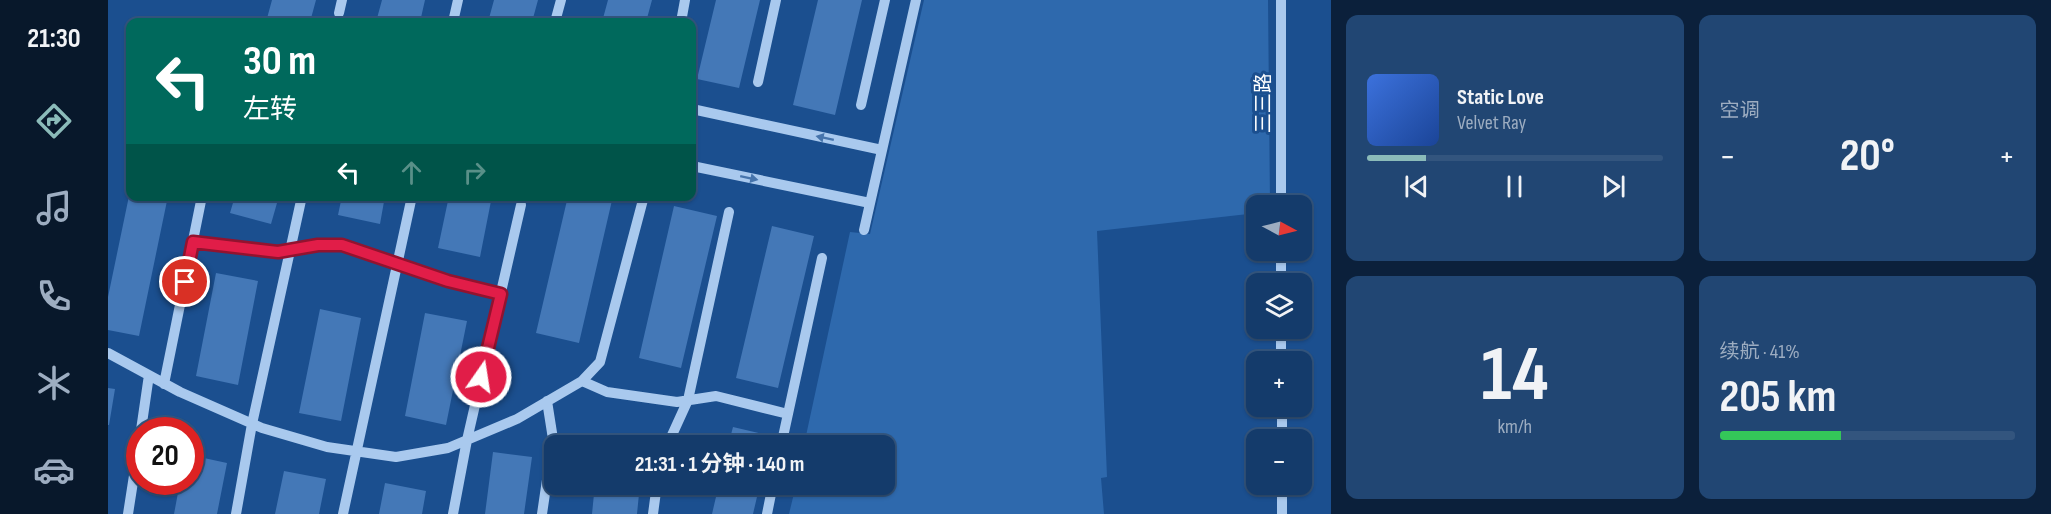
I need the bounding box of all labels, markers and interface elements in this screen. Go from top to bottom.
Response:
text: 21:30 [27,23,81,55]
text: 30 m [243,36,316,87]
icon: left [144,42,222,120]
street label: 三三路 [1252,73,1276,133]
text: Static Love [1457,84,1544,111]
text: 左转 [243,94,297,126]
text: 空调 [1720,99,1760,123]
icon: directions [33,100,75,142]
text: Velvet Ray [1457,111,1526,135]
text: 20° [1840,129,1895,184]
one-way arrow [815,133,834,142]
text: − [1720,137,1736,177]
text: + [1999,137,2015,177]
icon: left [332,156,365,189]
icon: ahead [395,156,428,189]
icon: right [458,156,491,189]
icon: previous [1400,170,1433,203]
icon: pause [1498,170,1531,203]
icon: next [1597,170,1630,203]
one-way arrow [739,173,758,183]
icon: music [33,187,75,229]
north arrow [1246,195,1312,261]
map controls [1246,195,1312,495]
pin [159,256,210,307]
icon: arrive [168,265,201,298]
button: layers [1246,273,1312,339]
icon: phone [33,275,75,317]
text: 14 [1481,329,1549,422]
text: 续航 · 41% [1720,340,1800,364]
position arrow [449,345,513,409]
button: + [1246,351,1312,417]
icon: climate [33,362,75,404]
text: 205 km [1720,370,1836,425]
text: km/h [1497,415,1532,439]
speed limit sign: 20 [126,417,204,495]
button: − [1246,429,1312,495]
icon: car [33,449,75,491]
text: 21:31 · 1 分钟 · 140 m [635,451,804,478]

